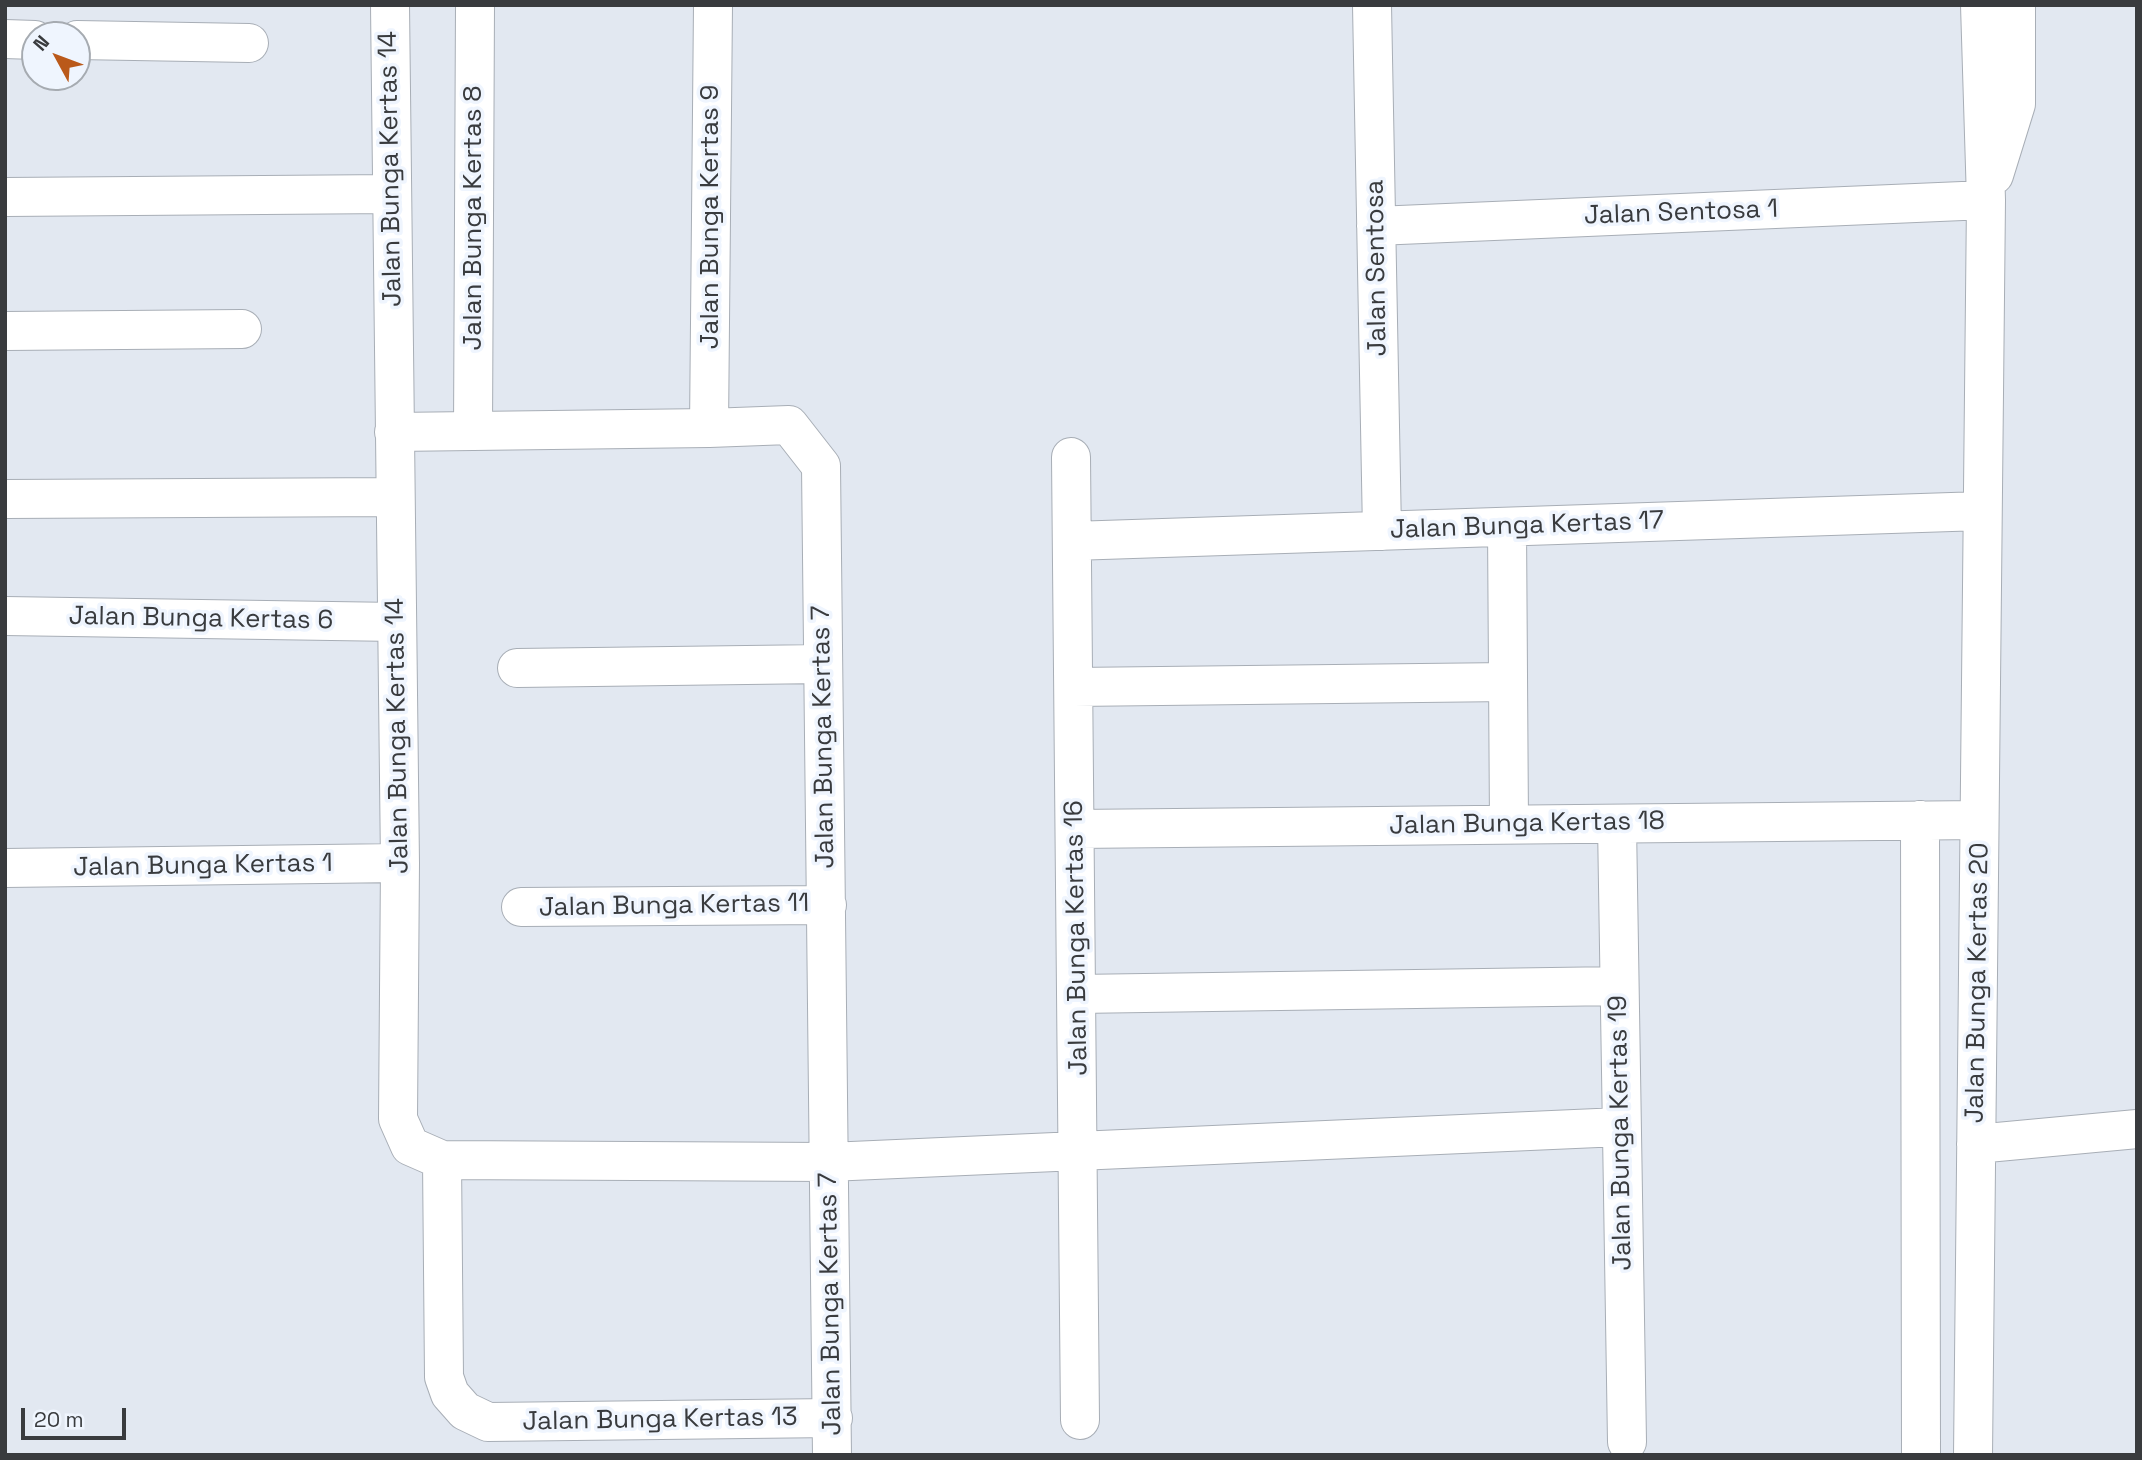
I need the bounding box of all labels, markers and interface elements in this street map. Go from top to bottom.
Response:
north arrow [21,21,91,91]
text: N [28,30,55,56]
street label: Jalan Bunga Kertas 14 [373,31,409,307]
street label: Jalan Bunga Kertas 9 [695,85,727,349]
street label: Jalan Bunga Kertas 8 [458,86,490,350]
street label: Jalan Sentosa [1360,179,1394,357]
street label: Jalan Sentosa 1 [1583,194,1779,232]
street label: Jalan Bunga Kertas 17 [1389,506,1665,546]
street label: Jalan Bunga Kertas 14 [380,598,416,874]
street label: Jalan Bunga Kertas 6 [68,601,334,637]
street label: Jalan Bunga Kertas 7 [806,605,842,869]
street label: Jalan Bunga Kertas 16 [1059,800,1095,1076]
street label: Jalan Bunga Kertas 18 [1389,806,1665,842]
street label: Jalan Bunga Kertas 20 [1960,842,1996,1124]
street label: Jalan Bunga Kertas 1 [73,848,333,884]
street label: Jalan Bunga Kertas 11 [539,888,809,924]
street label: Jalan Bunga Kertas 19 [1603,995,1639,1271]
street label: Jalan Bunga Kertas 7 [813,1172,849,1436]
scale bar [24,1394,130,1438]
street label: Jalan Bunga Kertas 13 [522,1402,798,1438]
text: 20 m [34,1406,84,1433]

